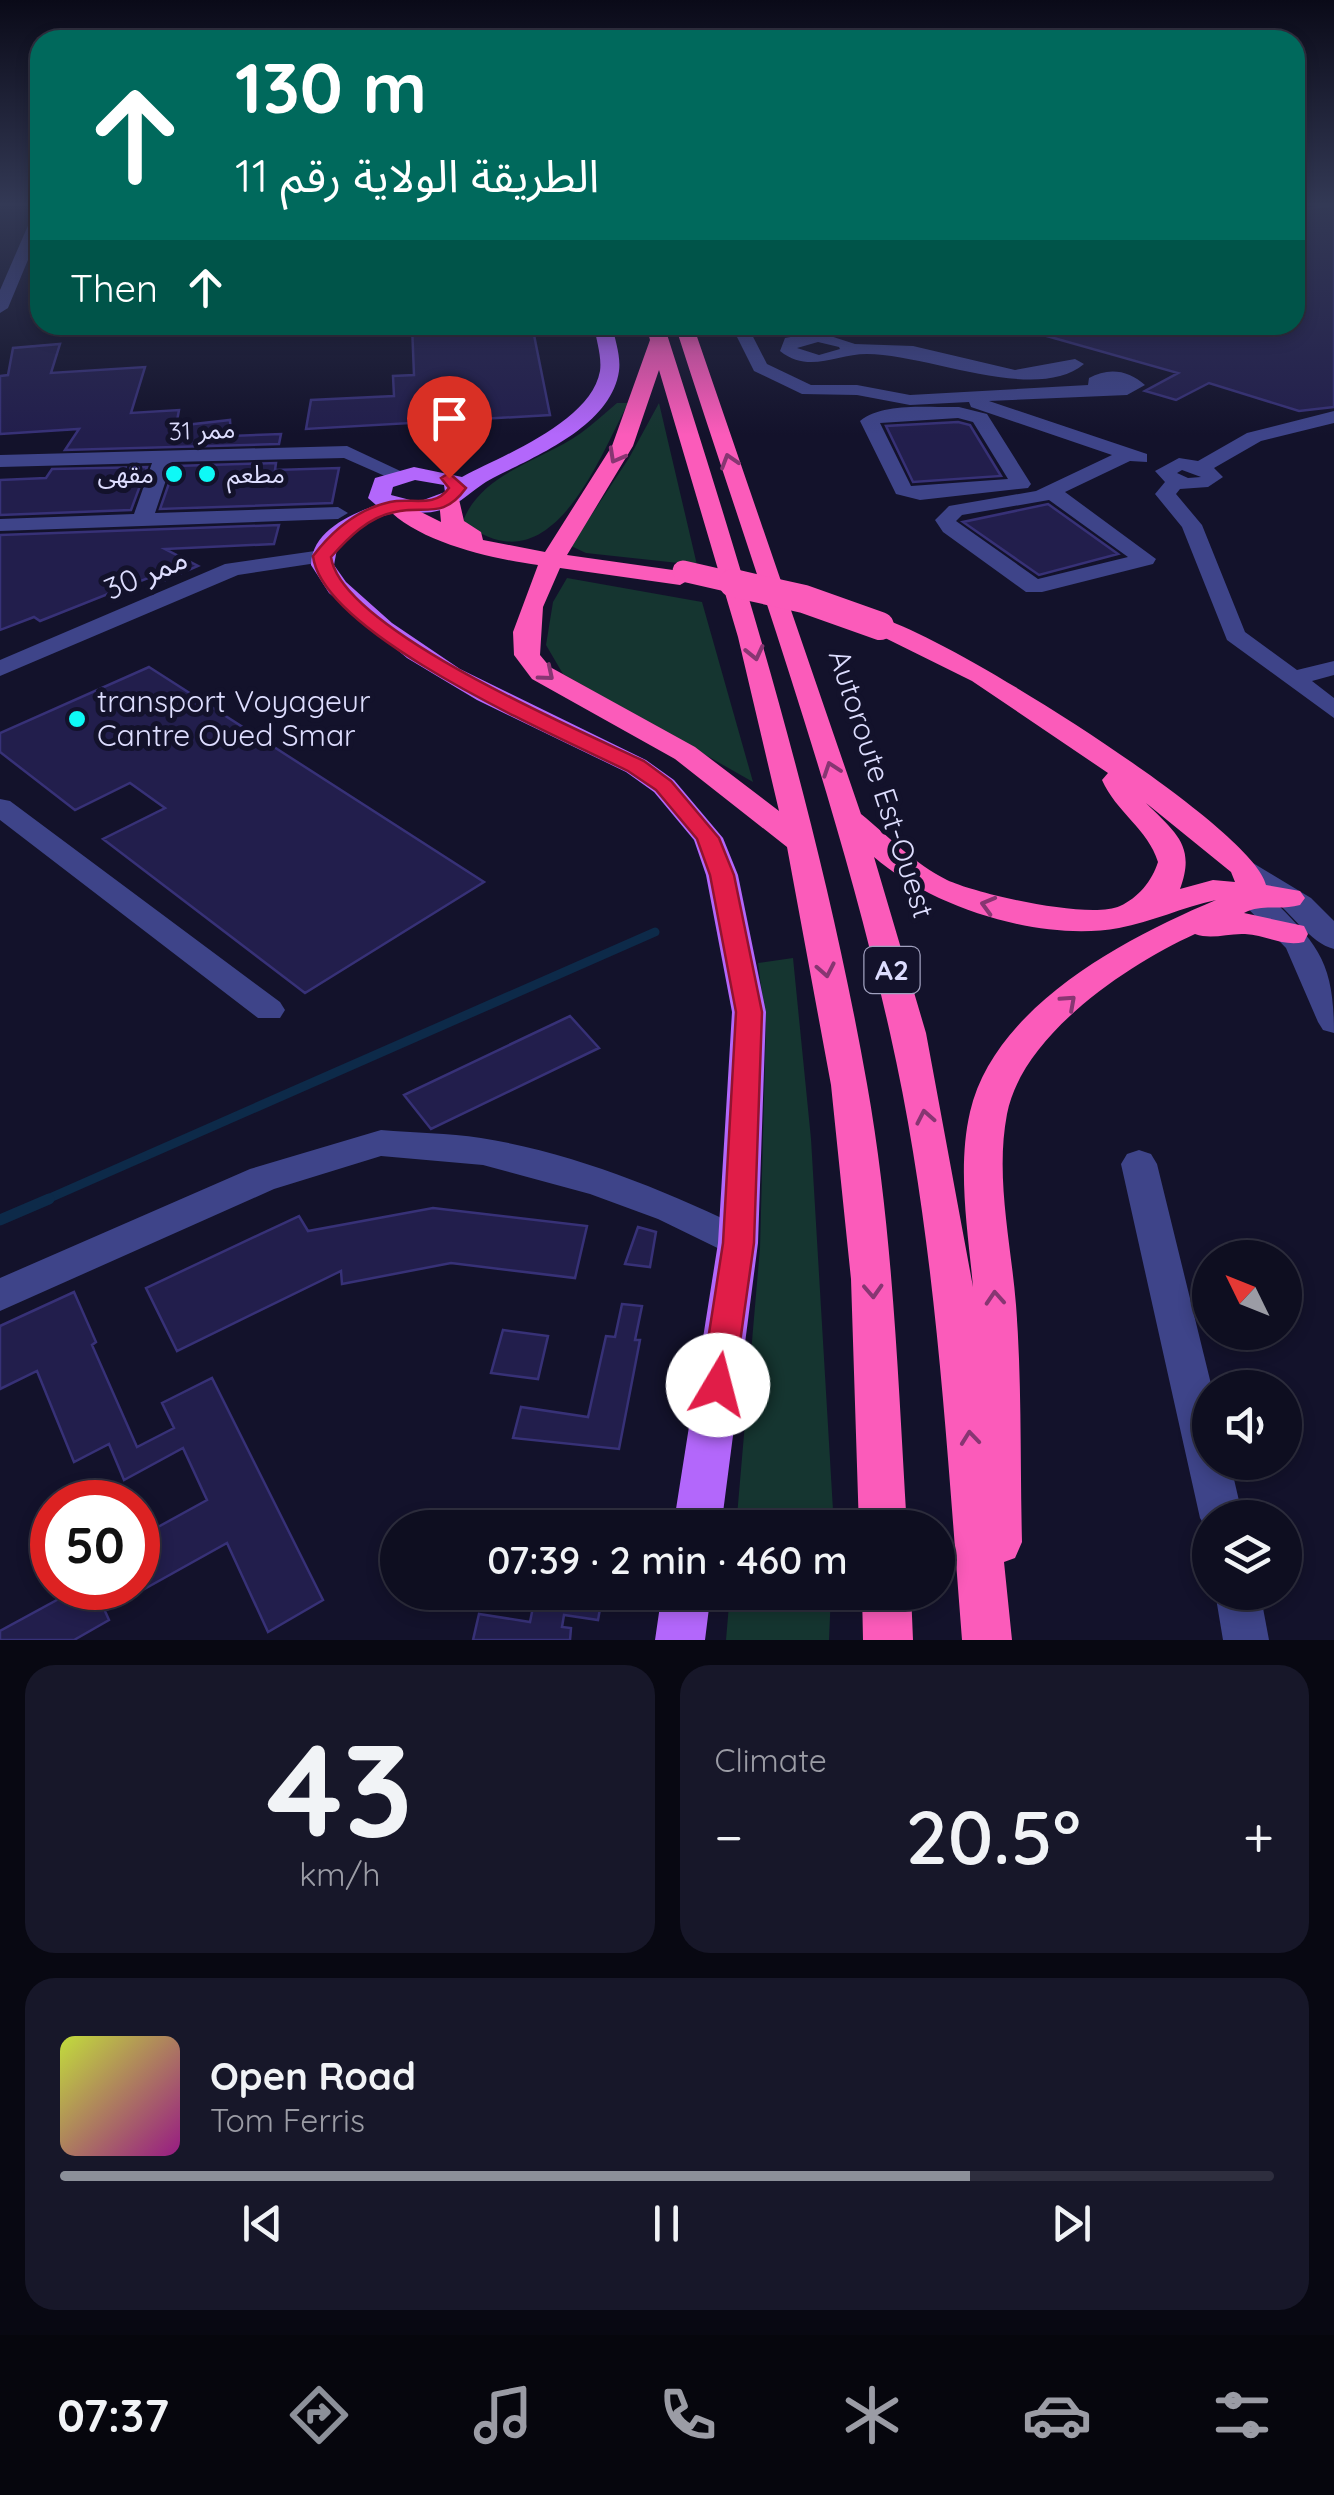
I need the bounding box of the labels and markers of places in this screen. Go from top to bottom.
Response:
pin [407,376,492,479]
place label: مقهى [97,458,154,489]
place label: مطعم [227,458,285,494]
marker: مقهى [163,463,185,485]
marker: مطعم [196,463,218,485]
place label: transport Voyageur Cantre Oued Smar [97,682,371,754]
marker: transport Voyageur Cantre Oued Smar [66,708,88,730]

